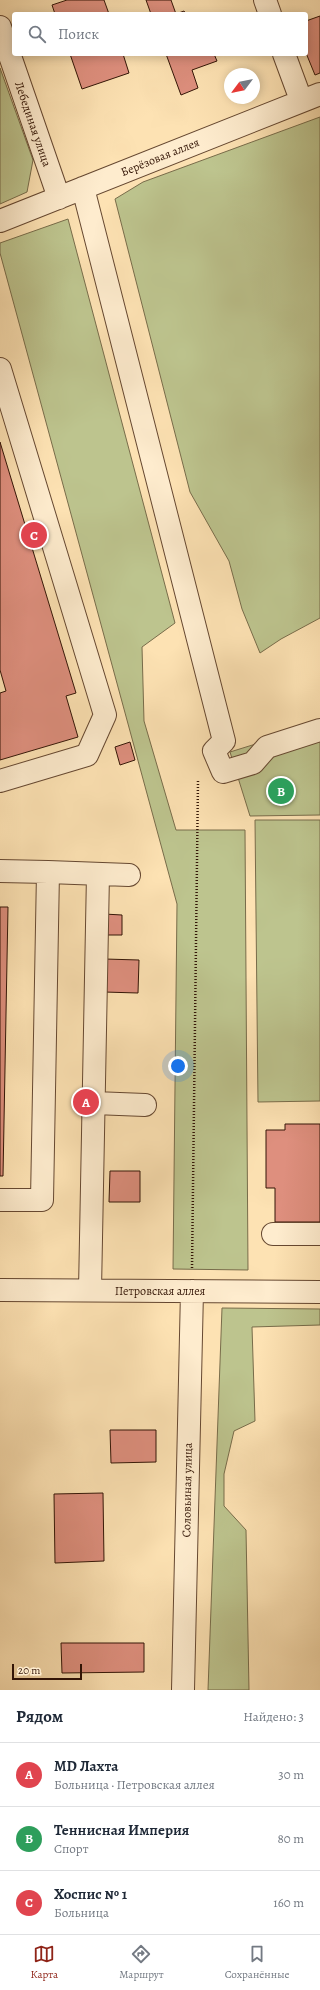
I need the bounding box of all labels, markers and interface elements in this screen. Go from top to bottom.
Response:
search box [12,12,308,56]
icon: search [26,23,48,45]
text: Поиск [58,24,99,44]
north arrow [224,68,260,104]
street label: Лебединая улица [11,79,55,169]
street label: Берёзовая аллея [118,134,202,180]
pin: C [21,520,47,550]
pin: B [268,776,294,806]
your location [168,1056,188,1076]
pin: A [73,1087,99,1117]
street label: Петровская аллея [115,1283,205,1299]
street label: Соловьиная улица [178,1442,196,1537]
scale bar [12,1662,82,1681]
text: 20 m [18,1663,40,1678]
text: Рядом [16,1705,63,1728]
text: Найдено: 3 [243,1708,304,1725]
text: MD Лахта [54,1756,118,1776]
text: A [25,1766,33,1783]
text: 30 m [278,1766,304,1783]
text: Больница · Петровская аллея [54,1776,215,1793]
text: Теннисная Империя [54,1820,189,1840]
text: B [25,1830,33,1847]
text: 80 m [277,1830,304,1847]
text: Спорт [54,1840,88,1857]
text: Хоспис № 1 [54,1884,127,1904]
text: C [25,1894,33,1911]
text: 160 m [273,1894,304,1911]
text: Больница [54,1904,109,1921]
tab: Карта [30,1943,58,1982]
tab: Маршрут [119,1943,164,1982]
tab: Сохранённые [225,1943,290,1982]

